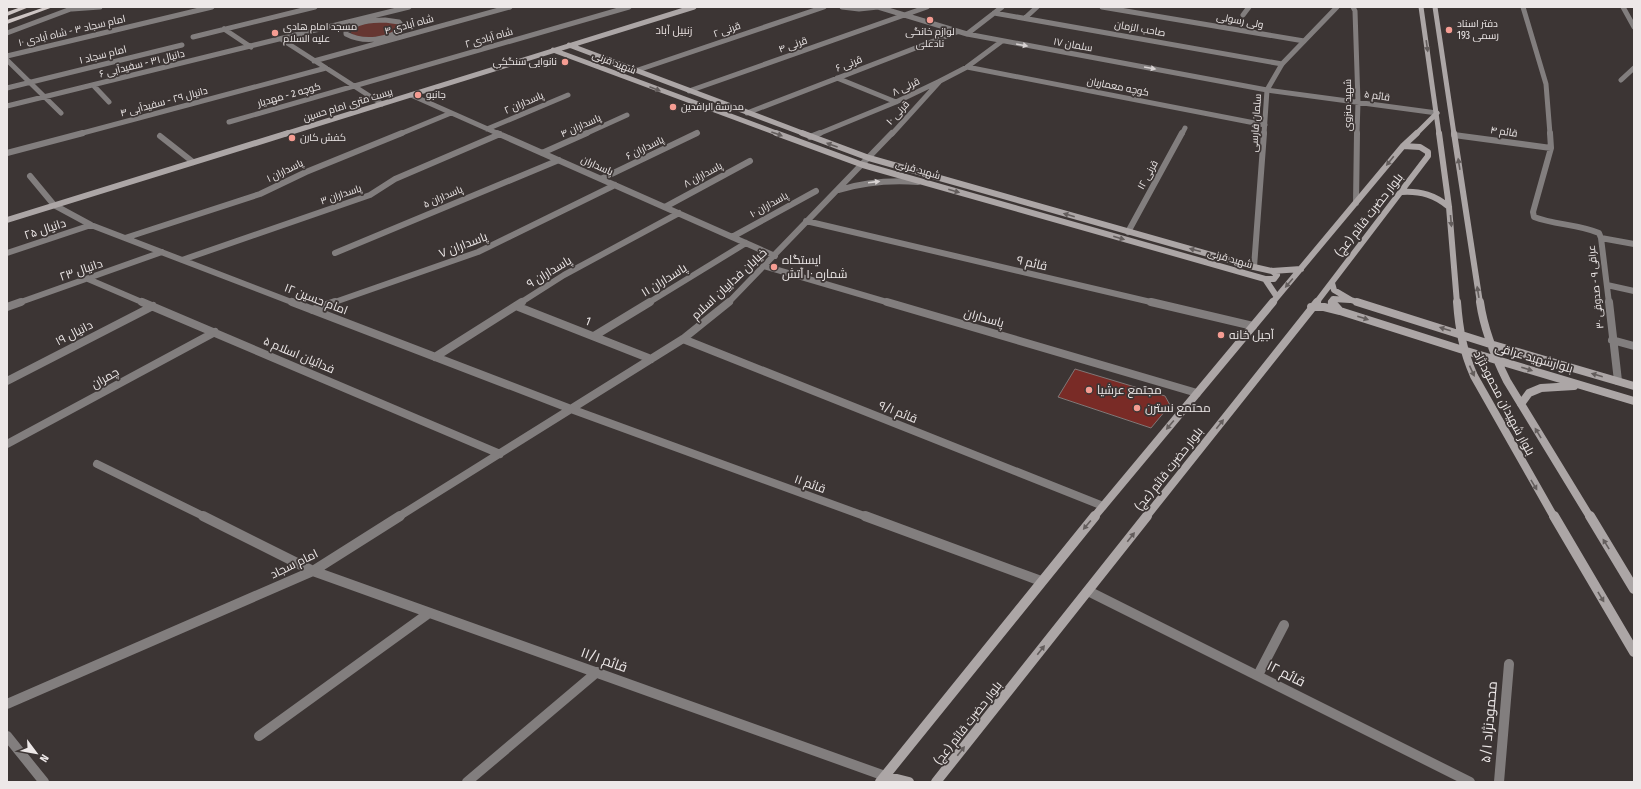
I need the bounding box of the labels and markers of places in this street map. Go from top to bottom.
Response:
marker: لوازم خانگی نادعلی [925,15,935,25]
place label: دفتر اسناد رسمی 193 [1457,18,1499,42]
place label: مسجد امام هادی علیه السلام [283,21,357,46]
marker: دفتر اسناد رسمی 193 [1444,25,1454,35]
place label: لوازم خانگی نادعلی [905,26,955,50]
marker: مسجد امام هادی علیه السلام [270,28,280,38]
place label: نانوایی سنگکیِ [493,56,557,69]
marker: نانوایی سنگکیِ [560,57,570,67]
place label: جانبو [426,89,446,101]
marker: جانبو [413,90,423,100]
place label: مدرسة الرافدین [681,101,744,113]
marker: مدرسة الرافدین [668,102,678,112]
place label: کفش کارن [300,132,346,144]
marker: کفش کارن [287,133,297,143]
place label: ایستگاه شماره ۱۰ آتش [782,253,848,281]
marker: ایستگاه شماره ۱۰ آتش [769,262,779,272]
place label: آجیل خانه [1229,328,1275,342]
marker: آجیل خانه [1216,330,1226,340]
place label: مجتمع عرشیا [1097,383,1162,398]
marker: مجتمع عرشیا [1084,385,1094,395]
place label: محتمع نسترن [1145,401,1211,416]
marker: محتمع نسترن [1132,403,1142,413]

